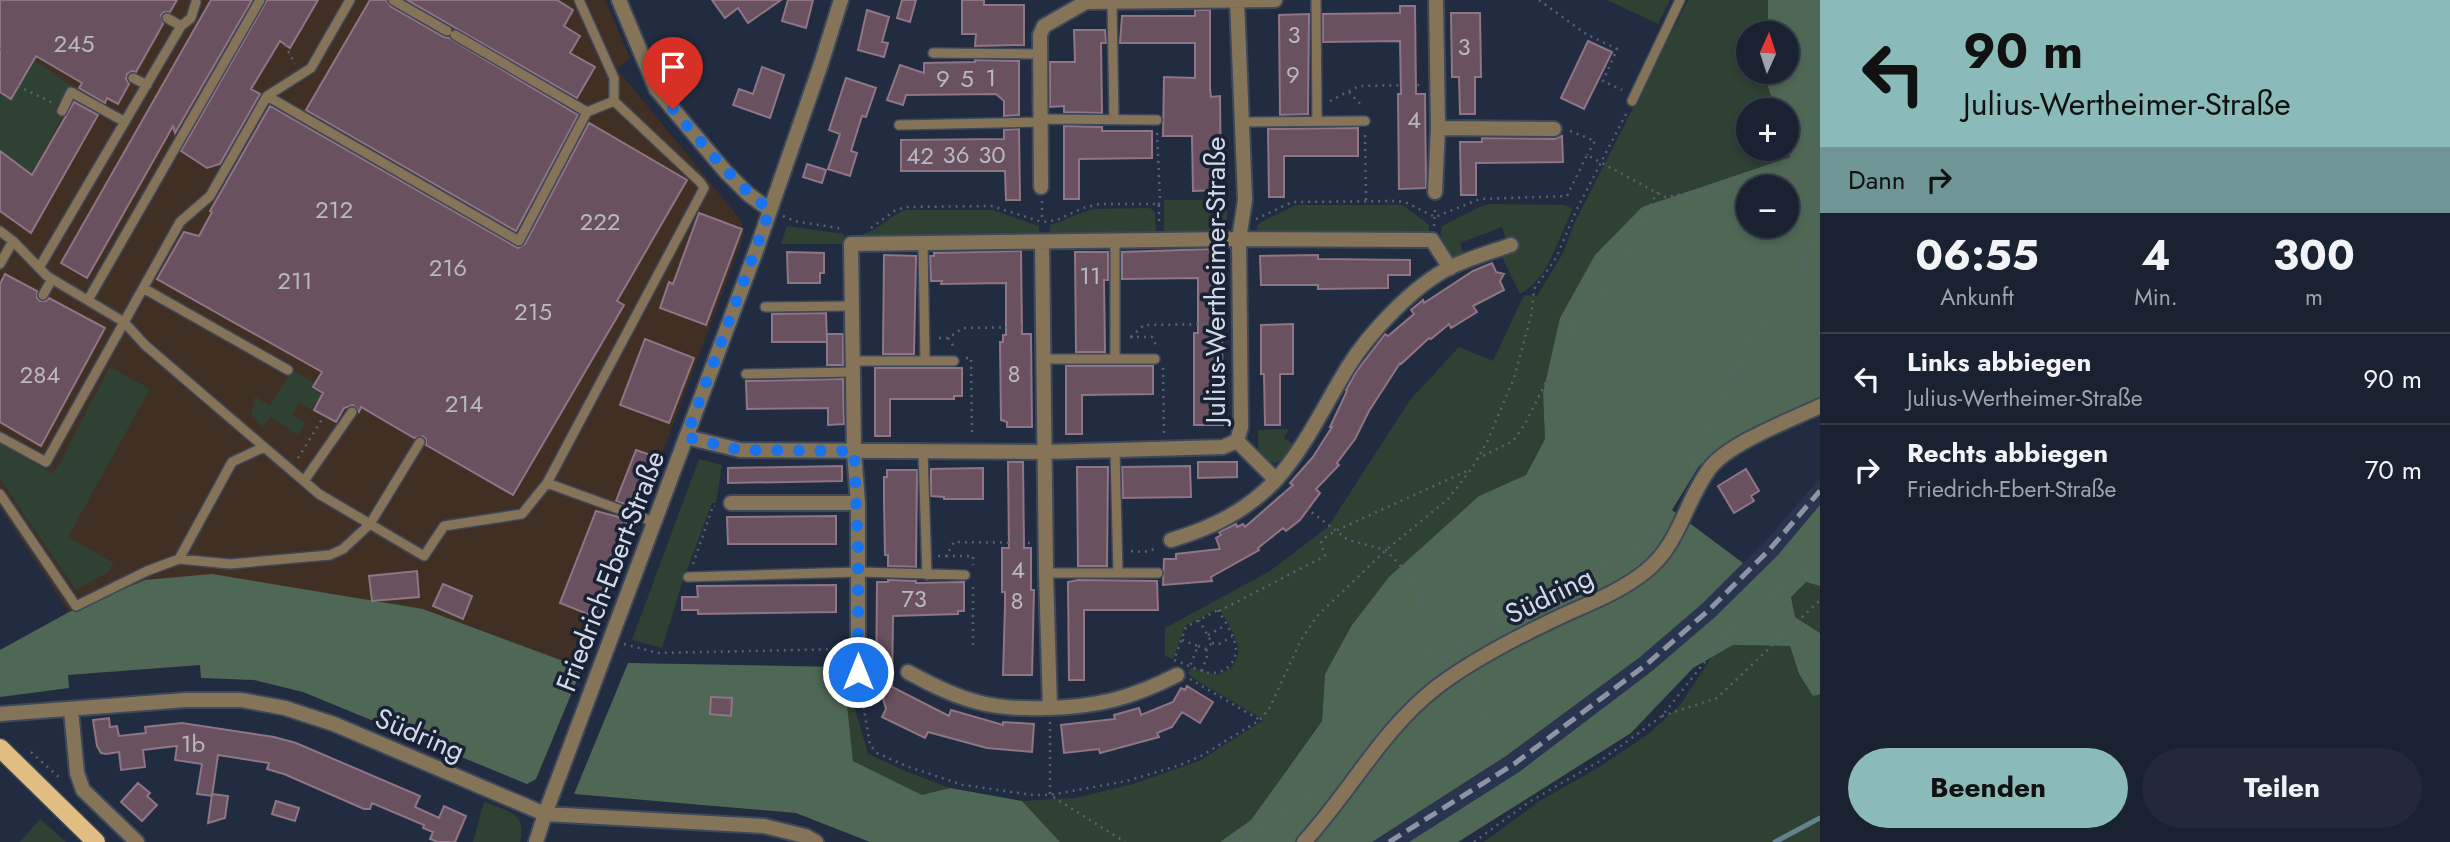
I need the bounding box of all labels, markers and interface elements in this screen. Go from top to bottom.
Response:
text: 90 m [1963,16,2083,86]
house number: 3 [1287,17,1301,52]
north arrow [1736,21,1799,84]
map controls [1736,21,1799,238]
house number: 245 [53,26,95,61]
icon: left [1848,28,1939,119]
house number: 3 [1457,29,1471,64]
pin [643,37,703,109]
icon: arrive [654,48,692,86]
house number: 9 [1286,57,1300,92]
house number: 1 [986,60,996,95]
house number: 9 [936,61,950,96]
house number: 5 [960,61,974,96]
text: Julius-Wertheimer-Straße [1963,81,2291,127]
button: + [1736,98,1799,161]
house number: 4 [1407,102,1421,137]
house number: 36 [943,137,969,172]
house number: 30 [978,137,1006,172]
street label: Julius-Wertheimer-Straße [1195,137,1236,427]
house number: 42 [906,138,934,173]
text: Dann [1848,161,1906,199]
icon: right [1920,161,1958,199]
button: − [1736,175,1799,238]
house number: 212 [315,192,353,227]
house number: 222 [580,204,620,239]
text: 06:55 [1915,225,2039,286]
text: 4 [2141,225,2171,286]
text: 300 [2273,225,2355,286]
house number: 216 [429,250,467,285]
house number: 11 [1079,258,1101,293]
house number: 211 [277,263,313,298]
text: Ankunft [1940,280,2014,314]
text: Min. [2134,280,2178,314]
text: m [2305,280,2323,314]
house number: 215 [514,294,552,329]
text: Links abbiegen [1907,343,2091,381]
house number: 8 [1007,356,1021,391]
house number: 284 [20,357,60,392]
icon: left [1848,360,1886,398]
text: 90 m [2363,360,2422,398]
text: Julius-Wertheimer-Straße [1907,381,2143,415]
house number: 214 [445,386,483,421]
text: Rechts abbiegen [1907,434,2108,472]
street label: Friedrich-Ebert-Straße [546,445,675,698]
icon: right [1848,451,1886,489]
text: 70 m [2365,451,2422,489]
text: Friedrich-Ebert-Straße [1907,472,2116,506]
house number: 4 [1011,552,1025,587]
street label: Südring [1498,557,1600,634]
house number: 73 [901,581,927,616]
house number: 8 [1010,583,1024,618]
position arrow [821,635,895,709]
street label: Südring [369,697,471,772]
house number: 1b [181,726,205,761]
button: Beenden [1848,748,2128,828]
button: Teilen [2142,748,2422,828]

